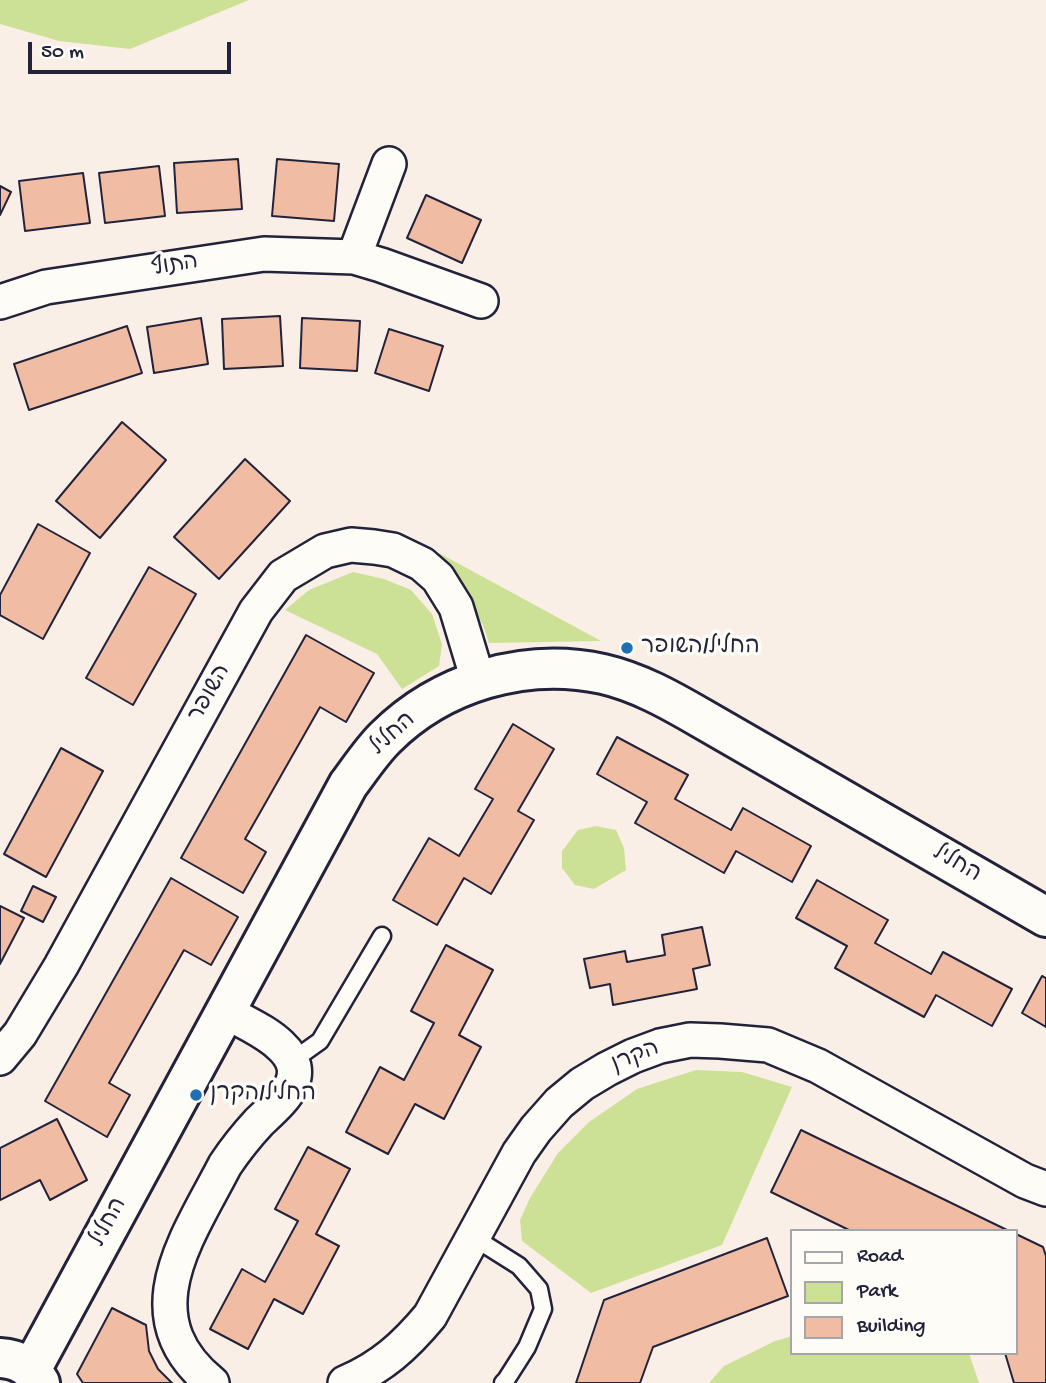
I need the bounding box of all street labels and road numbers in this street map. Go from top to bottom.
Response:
street label: התוף [150,250,200,284]
street label: השופר [184,660,238,728]
street label: החליל [366,708,422,762]
street label: החליל [927,840,985,890]
street label: הקרן [608,1036,664,1080]
street label: החליל [86,1194,134,1252]

